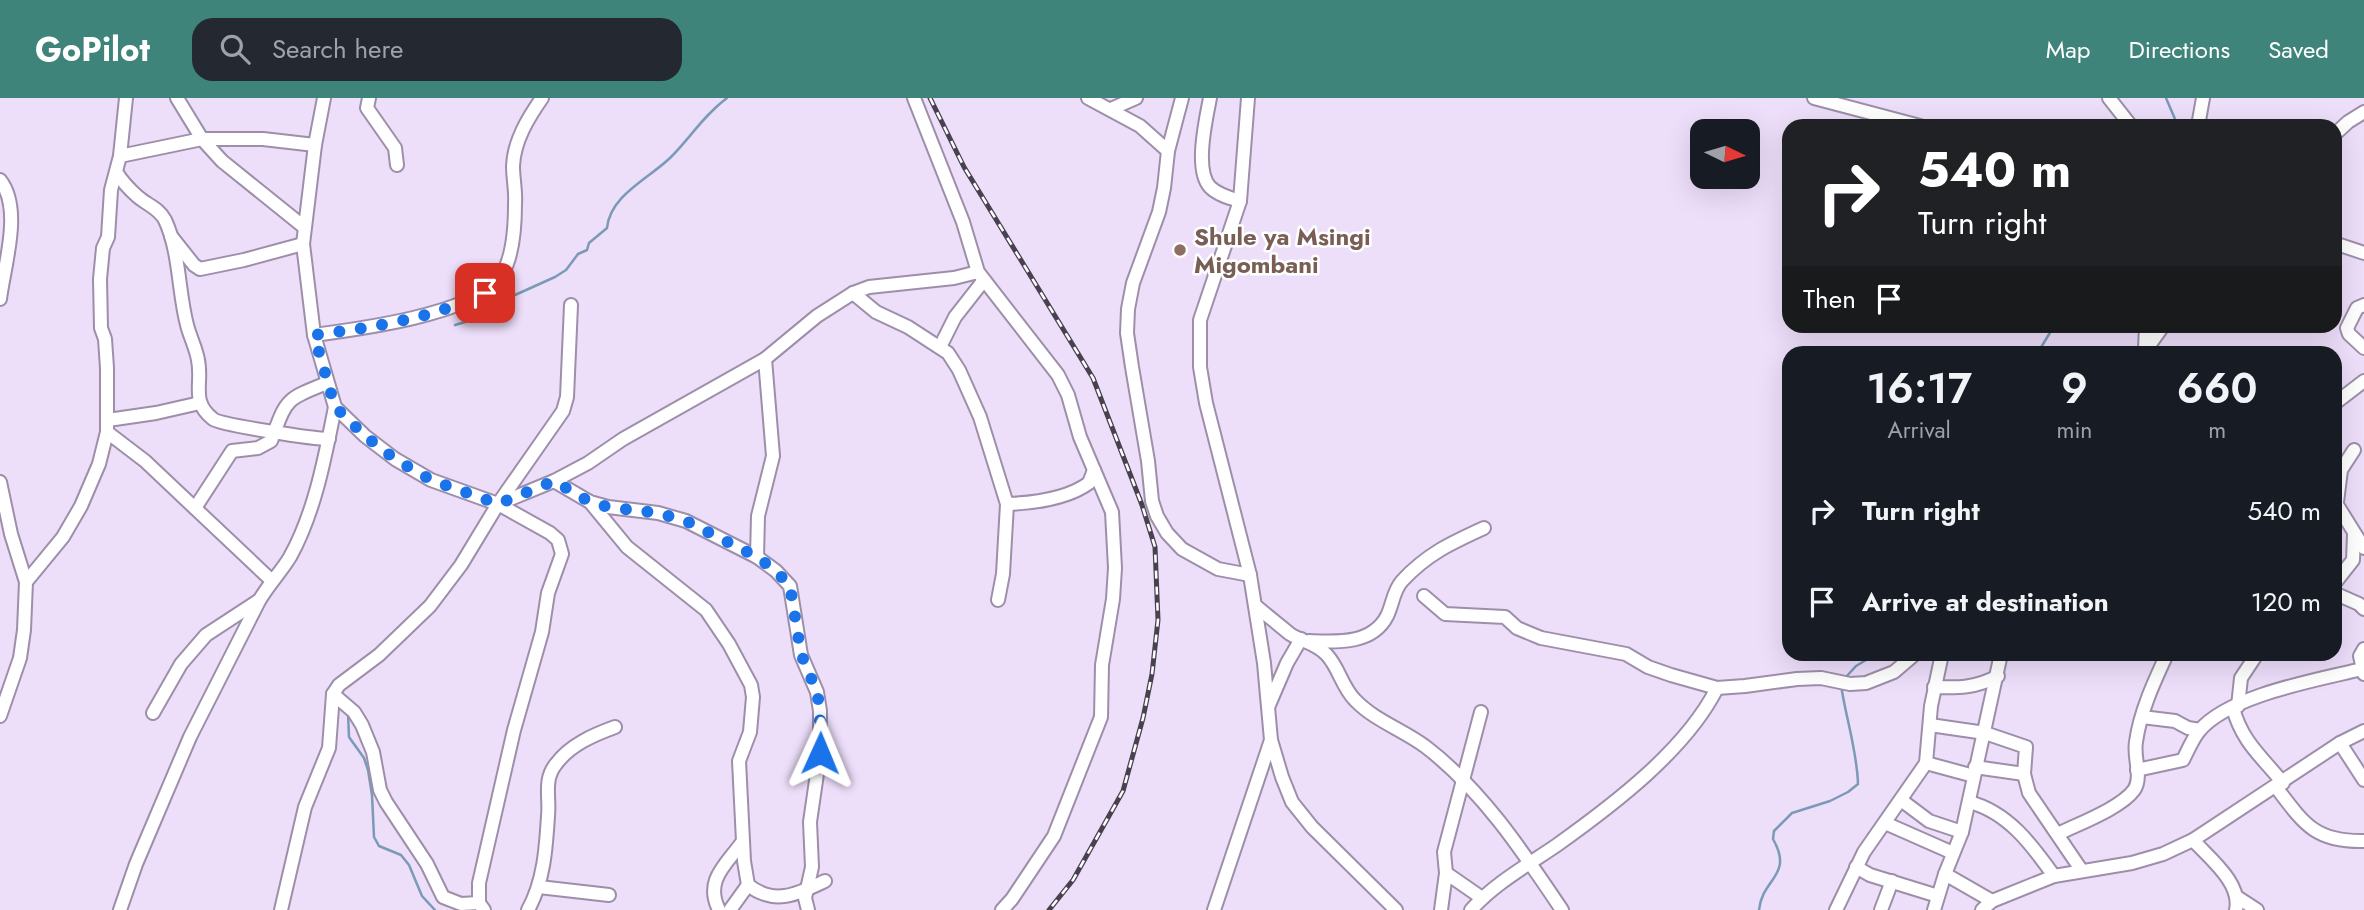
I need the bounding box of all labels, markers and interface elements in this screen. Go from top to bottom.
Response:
search box [192,18,682,81]
text: GoPilot [35,26,150,73]
icon: search [216,30,254,68]
text: Search here [272,30,403,68]
text: Map [2046,32,2091,67]
text: Directions [2129,32,2230,67]
text: Saved [2268,32,2329,67]
north arrow [1690,119,1760,189]
map controls [1690,119,1760,189]
text: 540 m [1918,135,2071,205]
icon: right [1803,147,1894,238]
text: Turn right [1918,200,2047,246]
place label: Shule ya Msingi Migombani [1194,219,1371,282]
marker: Shule ya Msingi Migombani [1172,242,1188,258]
pin [455,263,515,323]
icon: arrive [466,274,504,312]
text: Then [1803,280,1856,318]
icon: arrive [1870,280,1908,318]
text: 16:17 [1866,358,1972,419]
text: 9 [2061,358,2088,419]
text: 660 [2177,358,2258,419]
text: Arrival [1888,413,1951,447]
text: min [2056,413,2092,447]
text: m [2208,413,2226,447]
icon: right [1803,492,1841,530]
text: Turn right [1862,492,1980,530]
text: 540 m [2247,492,2321,530]
icon: arrive [1803,583,1841,621]
text: Arrive at destination [1862,583,2109,621]
text: 120 m [2251,583,2321,621]
position arrow [783,716,857,790]

